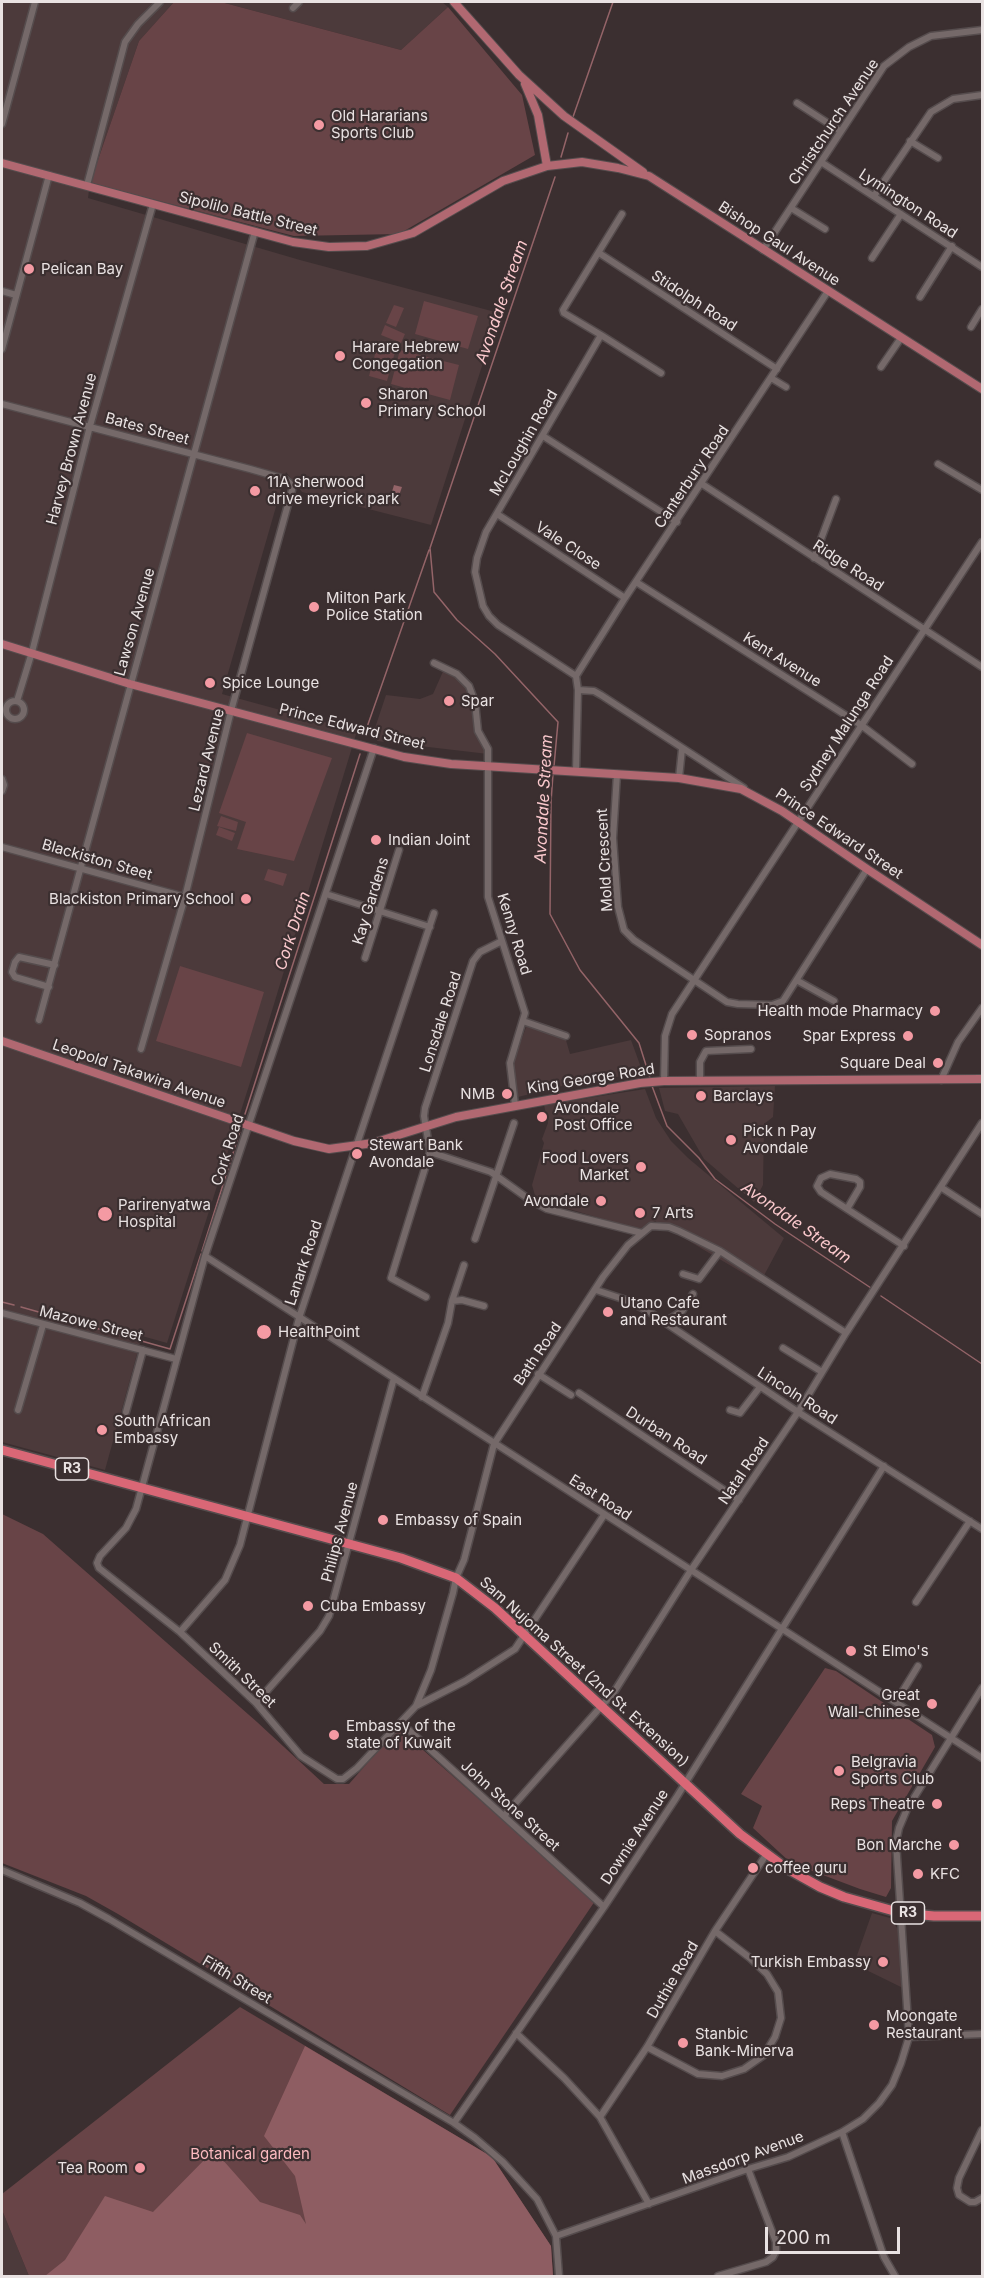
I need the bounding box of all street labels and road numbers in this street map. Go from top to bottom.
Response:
street label: Christchurch Avenue [785,56,883,188]
street label: Lymington Road [855,165,961,243]
street label: Sipolilo Battle Street [177,188,319,240]
street label: Bishop Gaul Avenue [715,198,843,290]
street label: Stidolph Road [648,267,740,335]
street label: Harvey Brown Avenue [43,371,101,527]
street label: McLoughin Road [486,387,562,499]
street label: Bates Street [103,409,191,449]
street label: Canterbury Road [651,422,733,532]
street label: Vale Close [532,518,604,574]
street label: Ridge Road [809,536,887,596]
street label: Lawson Avenue [111,566,159,678]
street label: Kent Avenue [740,629,824,691]
street label: Sydney Malunga Road [796,653,898,795]
street label: Prince Edward Street [277,700,427,754]
street label: Lezard Avenue [186,707,228,813]
street label: Prince Edward Street [772,785,906,883]
street label: Mold Crescent [593,808,617,912]
street label: Blackiston Steet [40,836,154,884]
street label: Kay Gardens [349,855,393,947]
street label: Kenny Road [493,891,535,977]
street label: Lonsdale Road [416,969,466,1075]
street label: Leopold Takawira Avenue [50,1036,228,1112]
street label: King George Road [526,1060,656,1098]
street label: Cork Road [208,1112,248,1188]
street label: Lanark Road [282,1218,326,1308]
street label: Mazowe Street [37,1302,145,1346]
street label: Bath Road [510,1319,566,1389]
street label: Lincoln Road [754,1364,840,1428]
street label: Durban Road [622,1403,710,1469]
street label: Natal Road [715,1434,773,1508]
road number: R3 [56,1458,88,1480]
street label: East Road [565,1471,635,1525]
street label: Philips Avenue [318,1480,362,1584]
street label: Sam Nujoma Street (2nd St. Extension) [476,1573,692,1771]
street label: Smith Street [205,1638,279,1712]
street label: John Stone Street [457,1757,563,1855]
street label: Downie Avenue [598,1786,672,1888]
road number: R3 [892,1902,924,1924]
street label: Duthie Road [644,1938,702,2022]
street label: Fifth Street [199,1952,275,2008]
street label: Massdorp Avenue [680,2128,806,2188]

